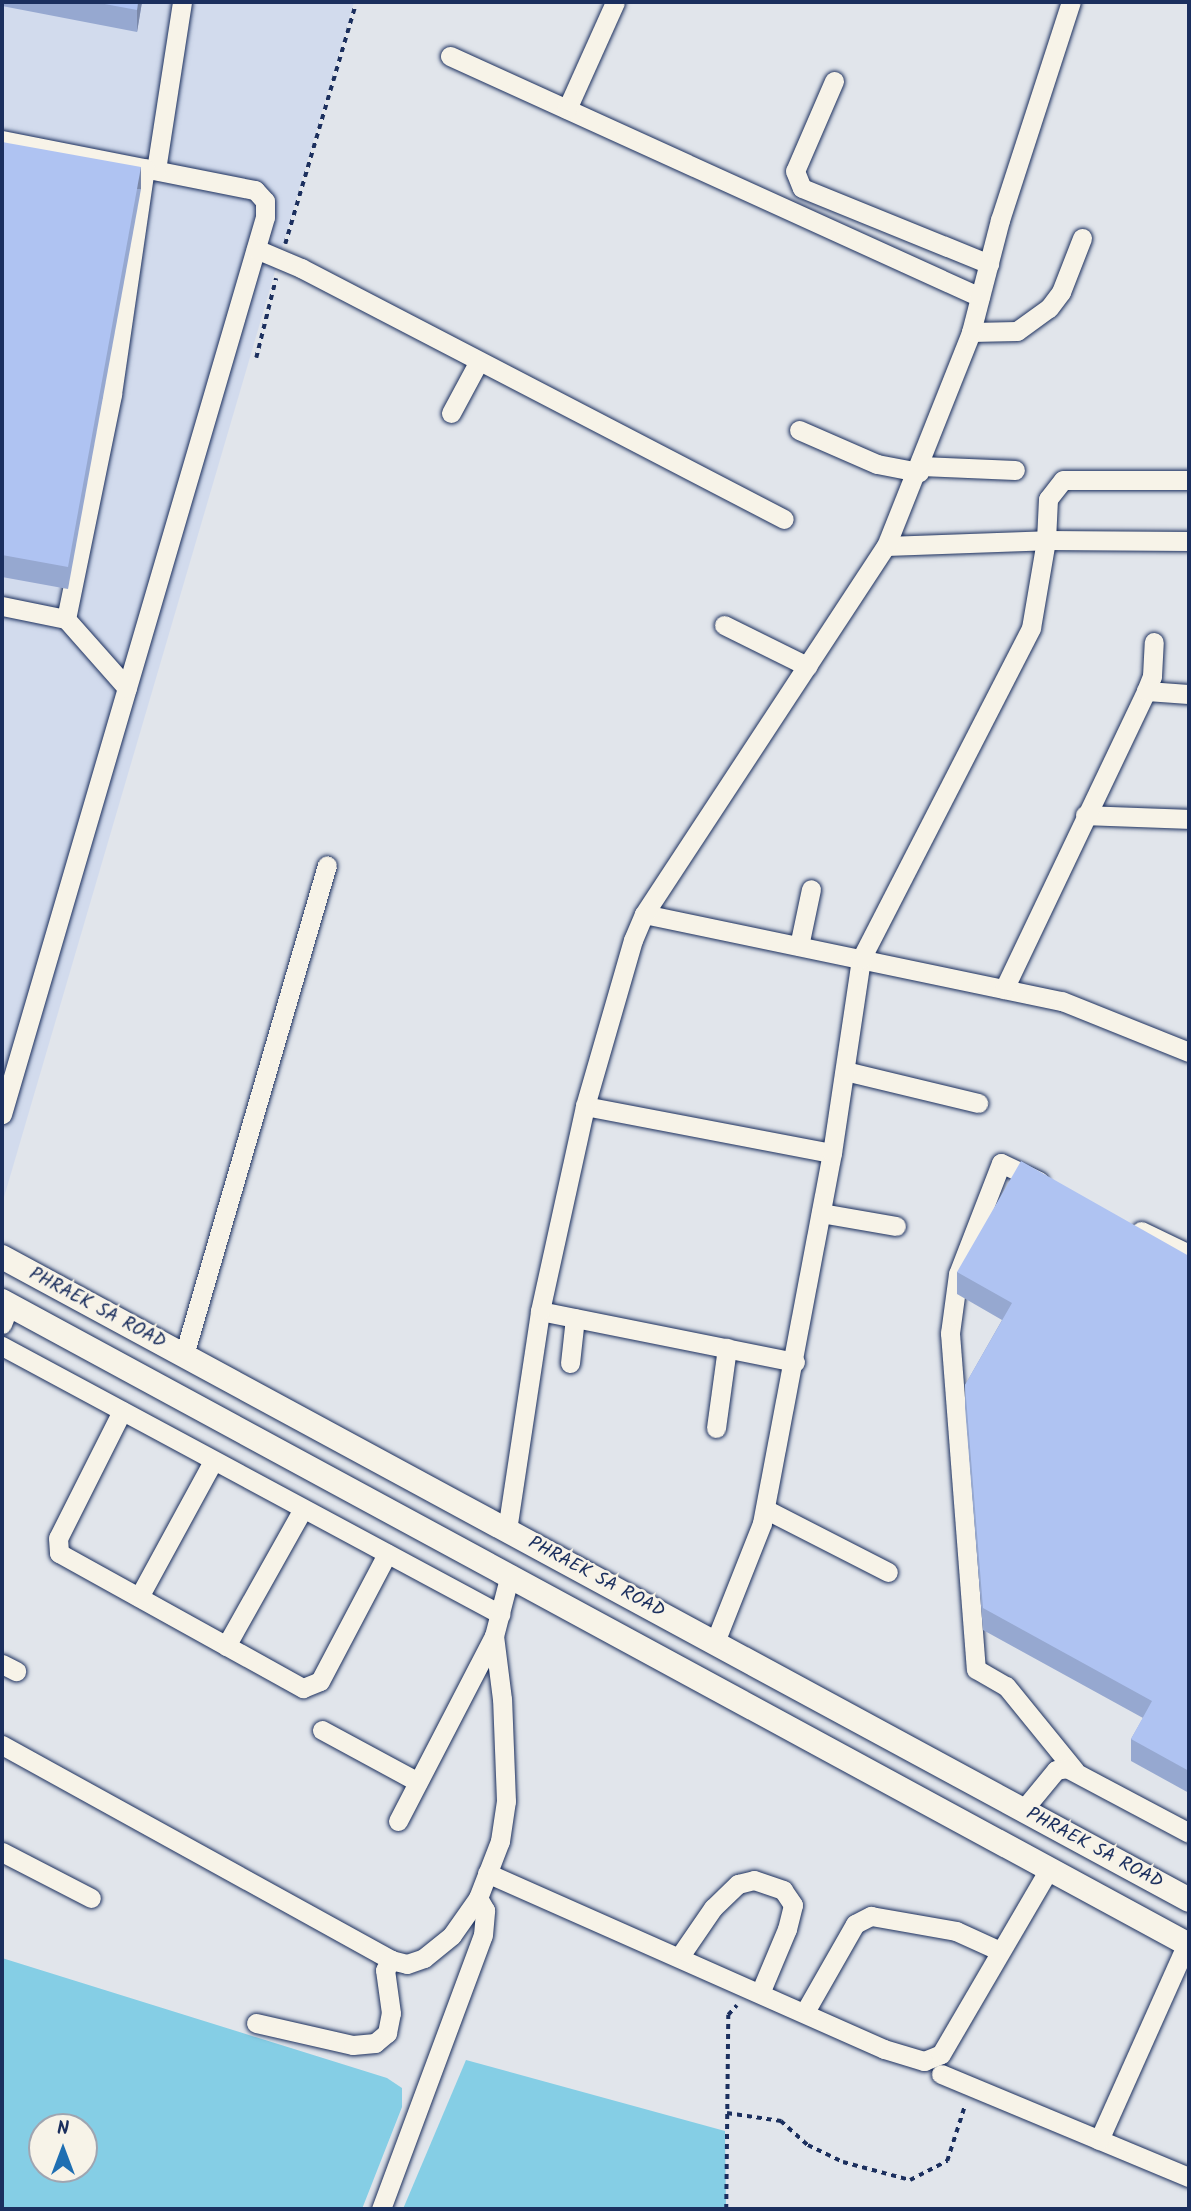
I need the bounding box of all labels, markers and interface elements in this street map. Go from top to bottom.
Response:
street label: PHRAEK SA ROAD [25,1263,169,1355]
street label: PHRAEK SA ROAD [524,1532,668,1624]
street label: PHRAEK SA ROAD [1022,1803,1166,1895]
north arrow [28,2113,98,2183]
text: N [57,2114,69,2144]

